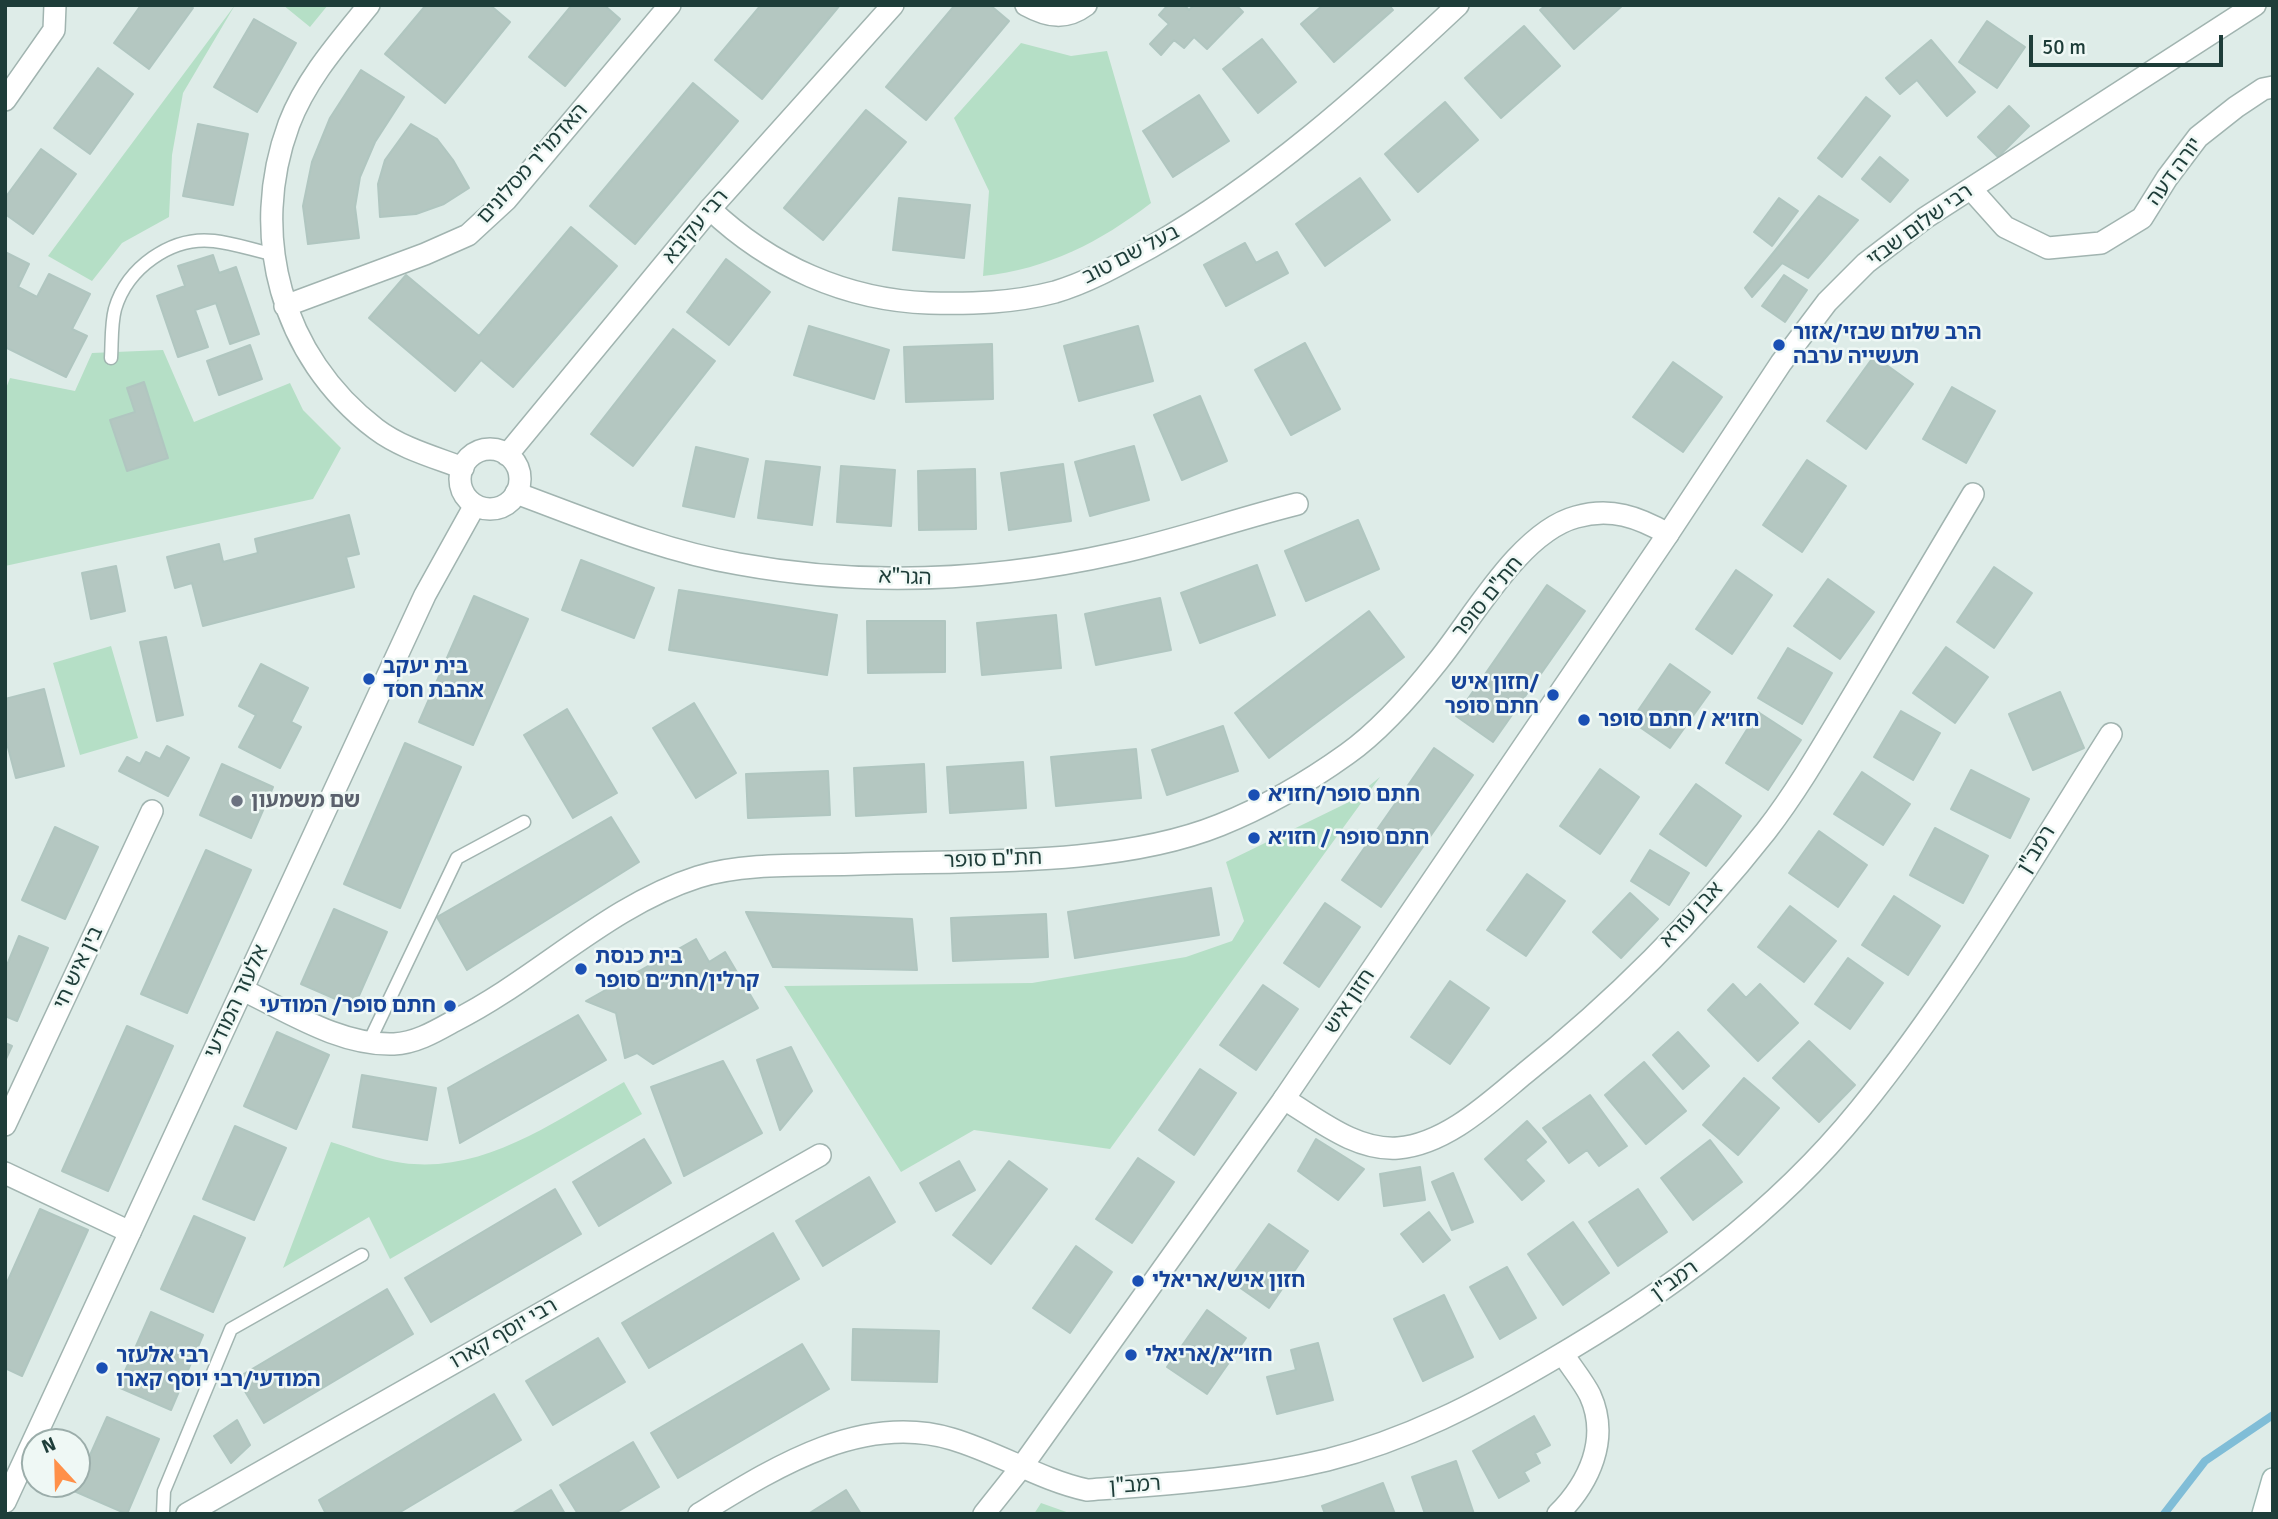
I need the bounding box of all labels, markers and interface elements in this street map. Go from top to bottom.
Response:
scale bar [2033,21,2227,65]
text: 50 m [2042,34,2086,60]
street label: האדמו"ר מסלונים [472,99,594,229]
street label: יורה דעה [2142,133,2208,211]
street label: רבי שלום שבזי [1862,179,1978,273]
street label: רבי עקיבא [658,185,734,269]
street label: בעל שם טוב [1078,220,1184,290]
place label: הרב שלום שבזי/אזור תעשייה ערבה [1793,320,1982,370]
marker: הרב שלום שבזי/אזור תעשייה ערבה [1771,337,1787,353]
street label: חת"ם סופר [1447,552,1529,644]
street label: הגר"א [878,564,932,592]
place label: בית יעקב אהבת חסד [383,654,484,704]
place label: חזון איש/ חתם סופר [1445,670,1539,720]
marker: בית יעקב אהבת חסד [361,671,377,687]
marker: חזון איש/ חתם סופר [1545,687,1561,703]
place label: חזו׳א / חתם סופר [1598,707,1759,733]
marker: חזו׳א / חתם סופר [1576,712,1592,728]
place label: חתם סופר/חזו׳א [1268,782,1420,808]
marker: חתם סופר/חזו׳א [1246,787,1262,803]
place label: שם משמעון [251,788,360,814]
marker: שם משמעון [229,793,245,809]
street label: רמב"ן [2013,821,2061,879]
place label: חתם סופר / חזו׳א [1268,825,1429,851]
marker: חתם סופר / חזו׳א [1246,830,1262,846]
street label: חת"ם סופר [943,846,1043,874]
street label: אבן עזרא [1655,877,1729,953]
street label: בין איש חי [49,922,109,1014]
street label: אלעזר המודעי [200,941,274,1063]
place label: בית כנסת קרלין/חת״ם סופר [595,944,759,994]
marker: בית כנסת קרלין/חת״ם סופר [573,961,589,977]
street label: חזון איש [1319,965,1381,1039]
place label: חתם סופר/ המודעי [260,993,436,1019]
marker: חתם סופר/ המודעי [442,998,458,1014]
street label: רמב"ן [1647,1256,1703,1306]
place label: חזון איש/אריאלי [1152,1268,1305,1294]
marker: חזון איש/אריאלי [1130,1273,1146,1289]
street label: רבי יוסף קארו [446,1293,562,1375]
place label: חזו״א/אריאלי [1145,1342,1273,1368]
place label: רבי אלעזר המודעי/רבי יוסף קארו [116,1343,320,1393]
marker: חזו״א/אריאלי [1123,1347,1139,1363]
marker: רבי אלעזר המודעי/רבי יוסף קארו [94,1360,110,1376]
north arrow [21,1428,91,1498]
text: N [38,1432,60,1459]
street label: רמב"ן [1108,1472,1162,1500]

